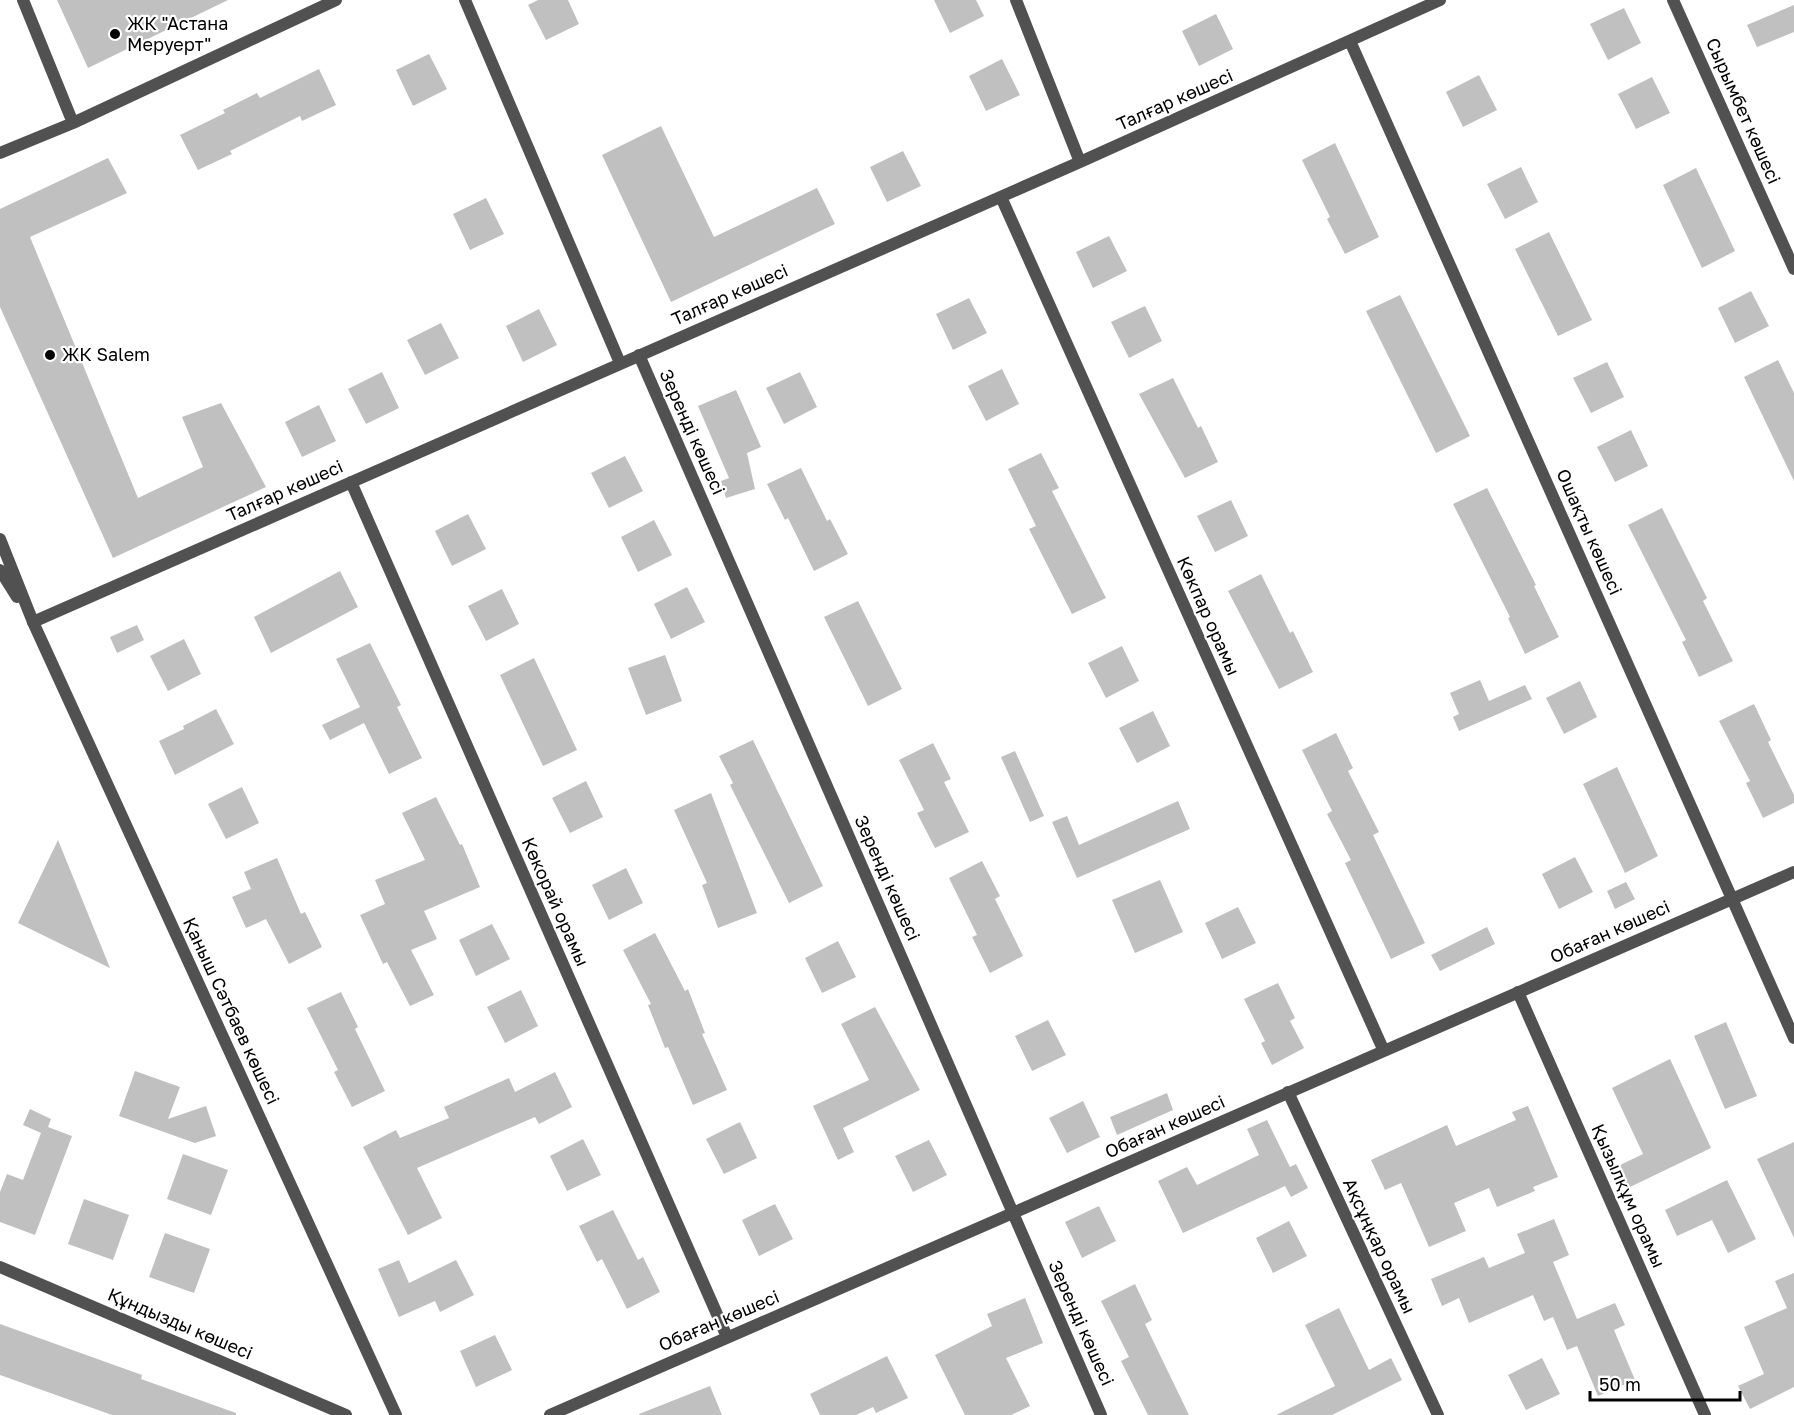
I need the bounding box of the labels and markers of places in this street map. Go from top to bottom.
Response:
place label: ЖК "Астана Меруерт" [127,12,228,55]
marker: ЖК "Астана Меруерт" [108,27,122,41]
place label: ЖК Salem [62,343,150,365]
marker: ЖК Salem [43,348,57,362]

